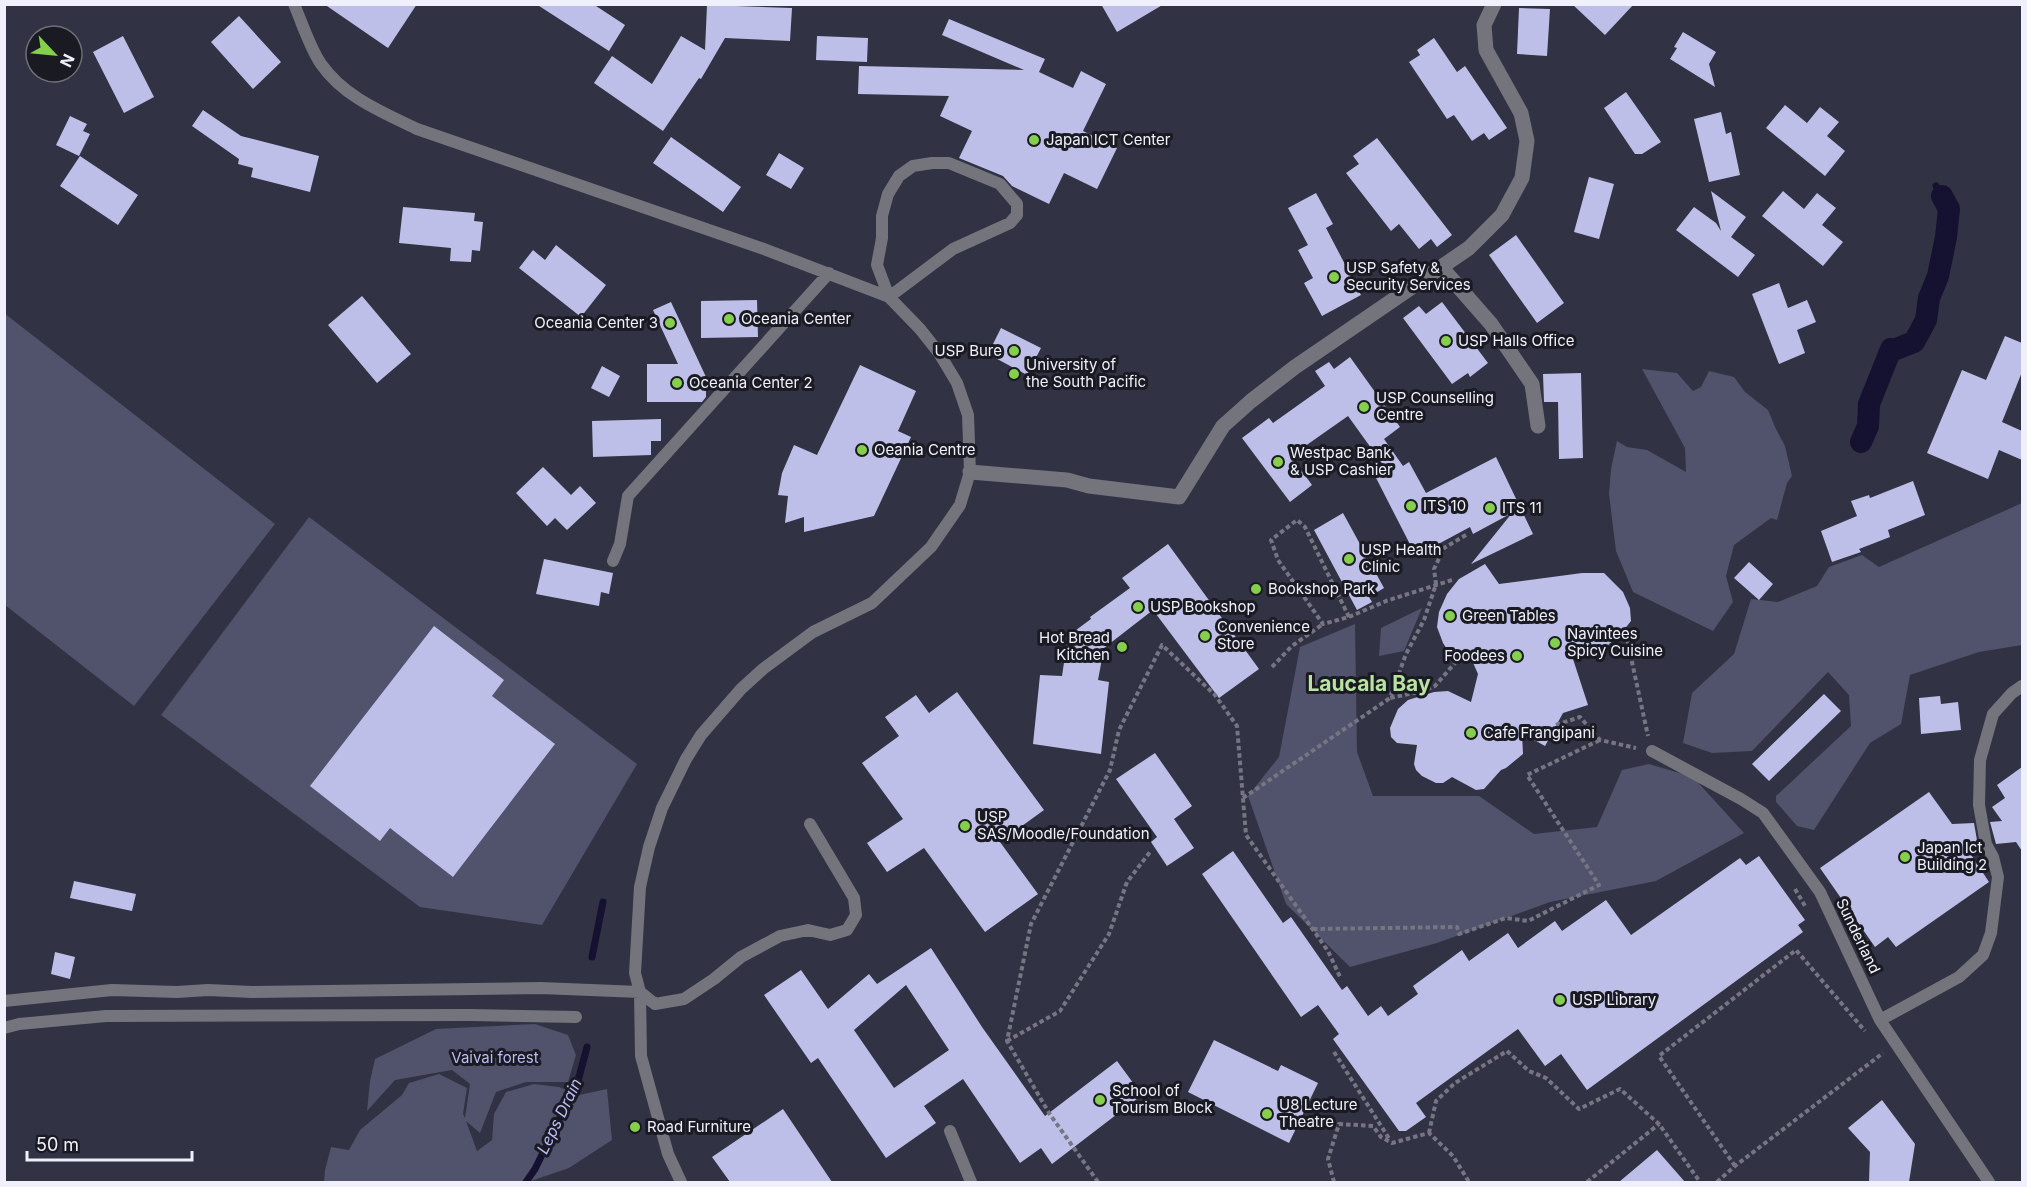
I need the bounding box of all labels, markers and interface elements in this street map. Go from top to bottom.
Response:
north arrow [24,24,84,84]
text: N [56,51,79,70]
place label: Japan ICT Center [1046,130,1171,149]
marker: Japan ICT Center [1027,133,1041,147]
place label: USP Safety & Security Services [1346,258,1471,294]
marker: USP Safety & Security Services [1327,270,1341,284]
place label: Oceania Center [741,309,852,328]
marker: Oceania Center [722,312,736,326]
place label: Oceania Center 3 [534,313,658,332]
marker: Oceania Center 3 [663,316,677,330]
place label: USP Halls Office [1458,331,1575,350]
marker: USP Halls Office [1439,334,1453,348]
place label: USP Bure [935,341,1002,360]
marker: USP Bure [1007,344,1021,358]
place label: University of the South Pacific [1026,355,1146,391]
marker: University of the South Pacific [1007,367,1021,381]
place label: Oceania Center 2 [689,373,813,392]
marker: Oceania Center 2 [670,376,684,390]
place label: USP Counselling Centre [1376,388,1494,424]
marker: USP Counselling Centre [1357,400,1371,414]
place label: Oeania Centre [874,440,976,459]
marker: Oeania Centre [855,443,869,457]
place label: Westpac Bank & USP Cashier [1290,443,1393,479]
marker: Westpac Bank & USP Cashier [1271,455,1285,469]
place label: ITS 10 [1423,496,1466,515]
place label: ITS 11 [1502,498,1542,517]
marker: ITS 10 [1404,499,1418,513]
marker: ITS 11 [1483,501,1497,515]
place label: USP Health Clinic [1361,540,1442,576]
marker: USP Health Clinic [1342,552,1356,566]
place label: Bookshop Park [1268,579,1376,598]
marker: Bookshop Park [1249,582,1263,596]
place label: USP Bookshop [1150,597,1256,616]
marker: USP Bookshop [1131,600,1145,614]
place label: Green Tables [1462,606,1556,625]
marker: Green Tables [1443,609,1457,623]
place label: Convenience Store [1217,617,1310,653]
place label: Navintees Spicy Cuisine [1567,624,1663,660]
place label: Hot Bread Kitchen [1039,628,1110,664]
marker: Convenience Store [1198,629,1212,643]
marker: Navintees Spicy Cuisine [1548,636,1562,650]
marker: Hot Bread Kitchen [1115,640,1129,654]
place label: Foodees [1444,646,1505,665]
marker: Foodees [1510,649,1524,663]
district label: Laucala Bay [1307,671,1431,696]
place label: Cafe Frangipani [1483,723,1595,742]
marker: Cafe Frangipani [1464,726,1478,740]
place label: USP SAS/Moodle/Foundation [977,807,1150,843]
marker: USP SAS/Moodle/Foundation [958,819,972,833]
place label: Japan Ict Building 2 [1917,838,1987,874]
marker: Japan Ict Building 2 [1898,850,1912,864]
street label: Sunderland [1832,895,1885,976]
place label: USP Library [1572,990,1657,1009]
marker: USP Library [1553,993,1567,1007]
park label: Vaivai forest [451,1048,539,1067]
water label: Leps Drain [532,1075,586,1157]
place label: School of Tourism Block [1112,1081,1213,1117]
marker: School of Tourism Block [1093,1093,1107,1107]
place label: U8 Lecture Theatre [1279,1095,1357,1131]
marker: U8 Lecture Theatre [1260,1107,1274,1121]
place label: Road Furniture [647,1117,751,1136]
marker: Road Furniture [628,1120,642,1134]
scale bar [27,1124,192,1162]
text: 50 m [36,1134,79,1155]

